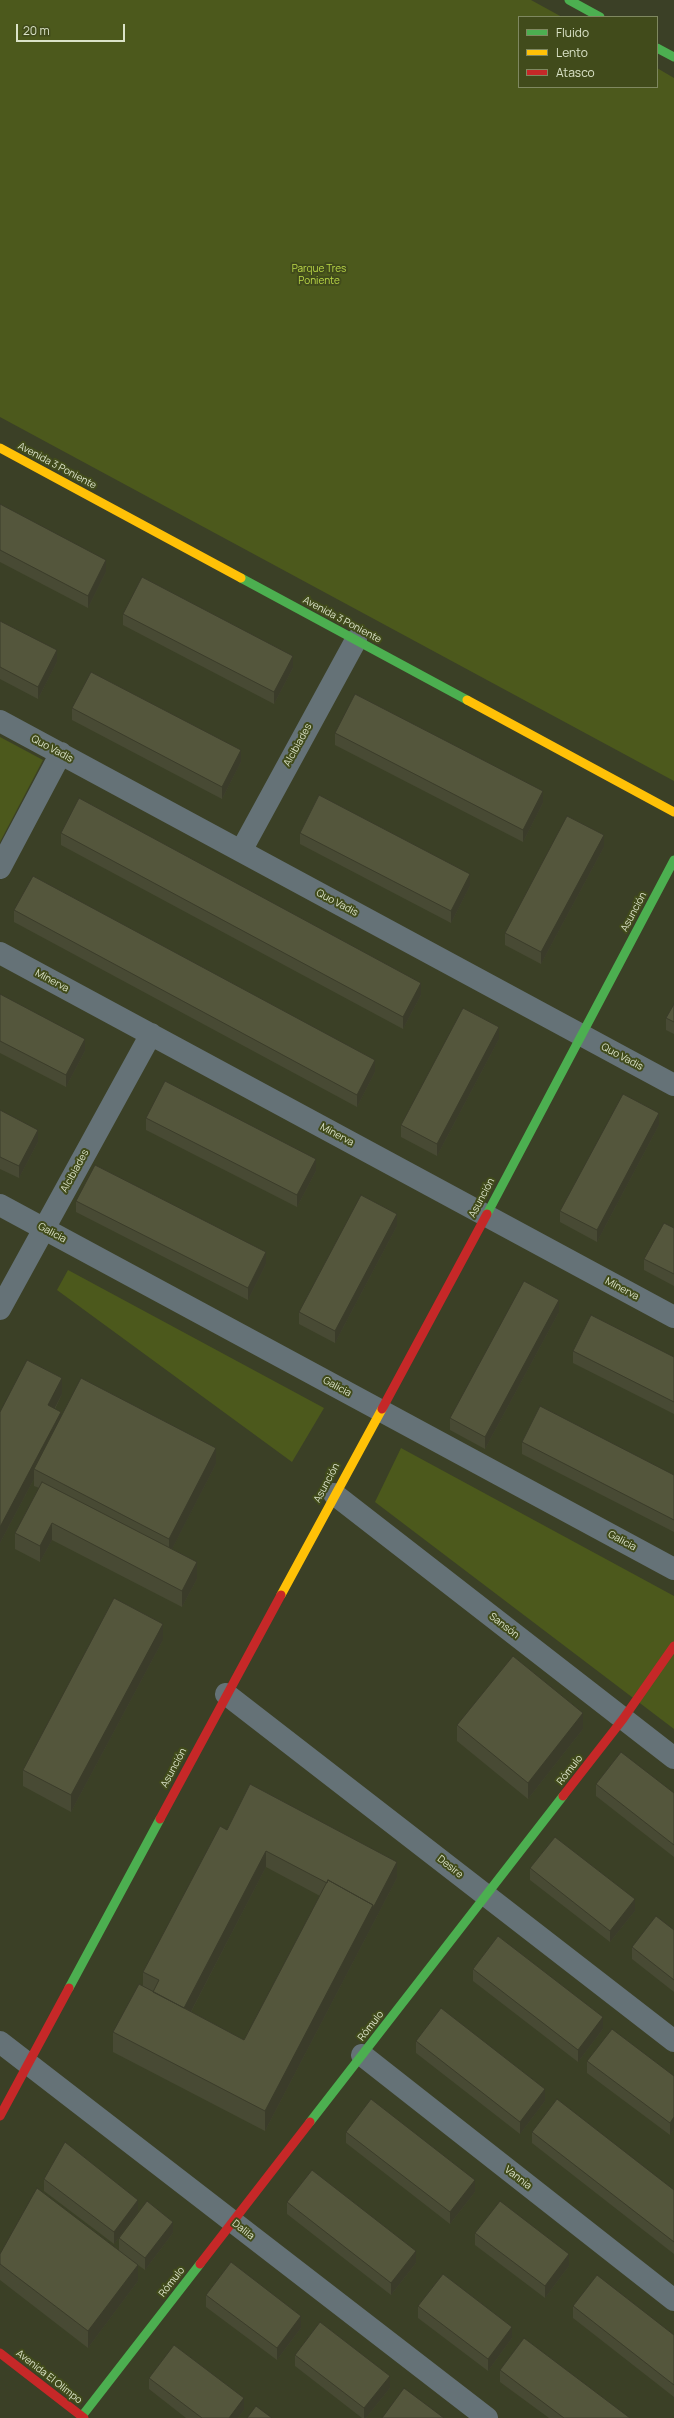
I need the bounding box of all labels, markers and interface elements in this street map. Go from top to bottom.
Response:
scale bar [18,16,127,42]
legend [518,16,658,88]
text: 20 m [23,22,50,39]
text: Fluido [556,24,589,41]
text: Lento [556,44,588,61]
text: Atasco [556,64,595,81]
park label: Parque Tres Poniente [292,263,346,286]
street label: Avenida 3 Poniente [16,440,98,492]
street label: Avenida 3 Poniente [301,594,383,646]
street label: Alcibiades [281,721,315,769]
street label: Quo Vadis [29,733,75,765]
street label: Quo Vadis [314,887,360,919]
street label: Asunción [619,890,649,934]
street label: Minerva [33,967,71,995]
street label: Quo Vadis [599,1041,645,1073]
street label: Minerva [318,1121,356,1149]
street label: Alcibiades [58,1147,92,1195]
street label: Asunción [467,1176,497,1220]
street label: Galicia [36,1221,68,1245]
street label: Minerva [603,1275,641,1303]
street label: Galicia [321,1375,353,1399]
street label: Asunción [312,1461,342,1505]
street label: Galicia [606,1529,638,1553]
street label: Sansón [487,1611,521,1641]
street label: Asunción [159,1746,189,1790]
street label: Rómulo [555,1753,585,1787]
street label: Desire [435,1853,465,1881]
street label: Rómulo [356,2009,386,2043]
street label: Vannia [502,2164,534,2192]
street label: Dalila [230,2218,256,2242]
street label: Rómulo [157,2265,187,2299]
street label: Avenida El Olimpo [14,2347,84,2407]

